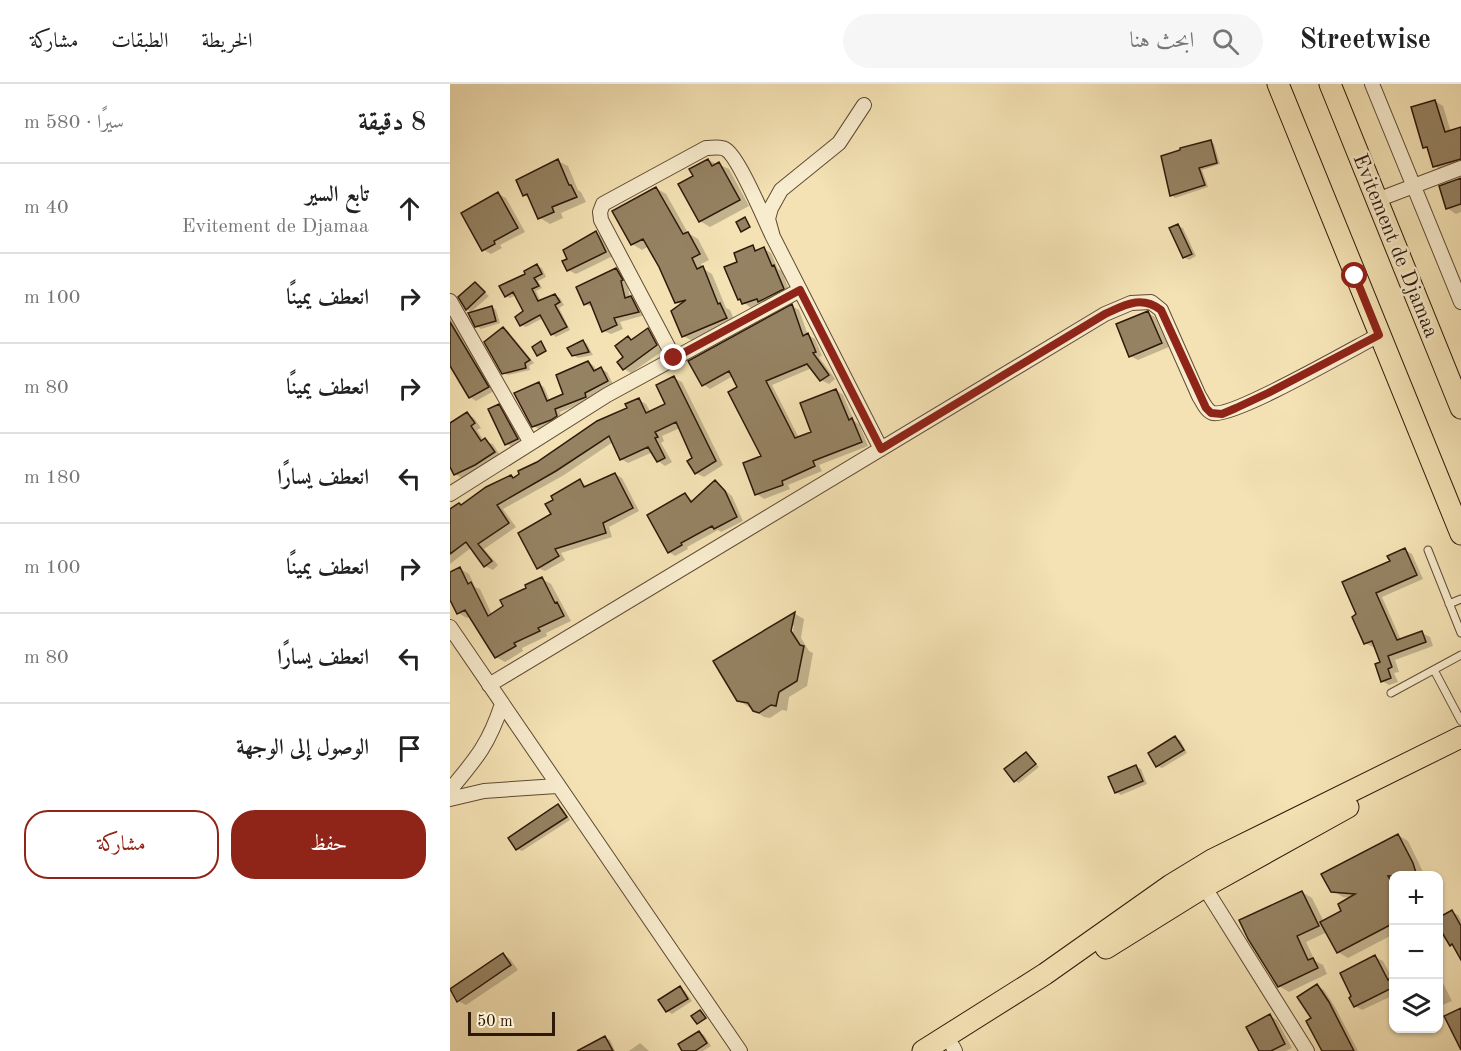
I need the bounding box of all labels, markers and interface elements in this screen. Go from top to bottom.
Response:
search box [843,14,1263,68]
icon: search [1209,25,1242,58]
text: Streetwise [1299,27,1431,55]
text: ابحث هنا [1130,30,1194,52]
text: مشاركة [30,31,78,52]
text: الطبقات [111,31,168,52]
text: الخريطة [201,31,253,52]
text: 8 دقيقة [358,110,426,136]
text: سيرًا · 580 m [24,113,124,133]
street label: Evitement de Djamaa [1348,151,1442,341]
text: تابع السير [305,184,369,206]
icon: ahead [393,192,426,225]
text: 40 m [24,198,69,218]
text: Evitement de Djamaa [182,217,369,237]
route start [1341,262,1367,288]
icon: right [393,282,426,315]
text: انعطف يمينًا [286,287,369,309]
text: 100 m [24,288,80,308]
route end [660,344,686,370]
icon: right [393,372,426,405]
text: انعطف يمينًا [286,377,369,399]
text: 80 m [24,378,69,398]
icon: left [393,462,426,495]
text: انعطف يسارًا [277,467,369,489]
text: 180 m [24,468,80,488]
icon: right [393,552,426,585]
text: انعطف يمينًا [286,557,369,579]
text: 100 m [24,558,80,578]
icon: left [393,642,426,675]
text: انعطف يسارًا [277,647,369,669]
text: 80 m [24,648,69,668]
icon: arrive [393,732,426,765]
text: الوصول إلى الوجهة [236,737,369,759]
button: مشاركة [24,810,219,879]
button: حفظ [231,810,426,879]
map controls [1389,871,1443,1033]
button: + [1389,871,1443,925]
button: − [1389,925,1443,979]
button: layers [1389,979,1443,1033]
scale bar [468,1009,555,1036]
text: 50 m [477,1014,513,1030]

